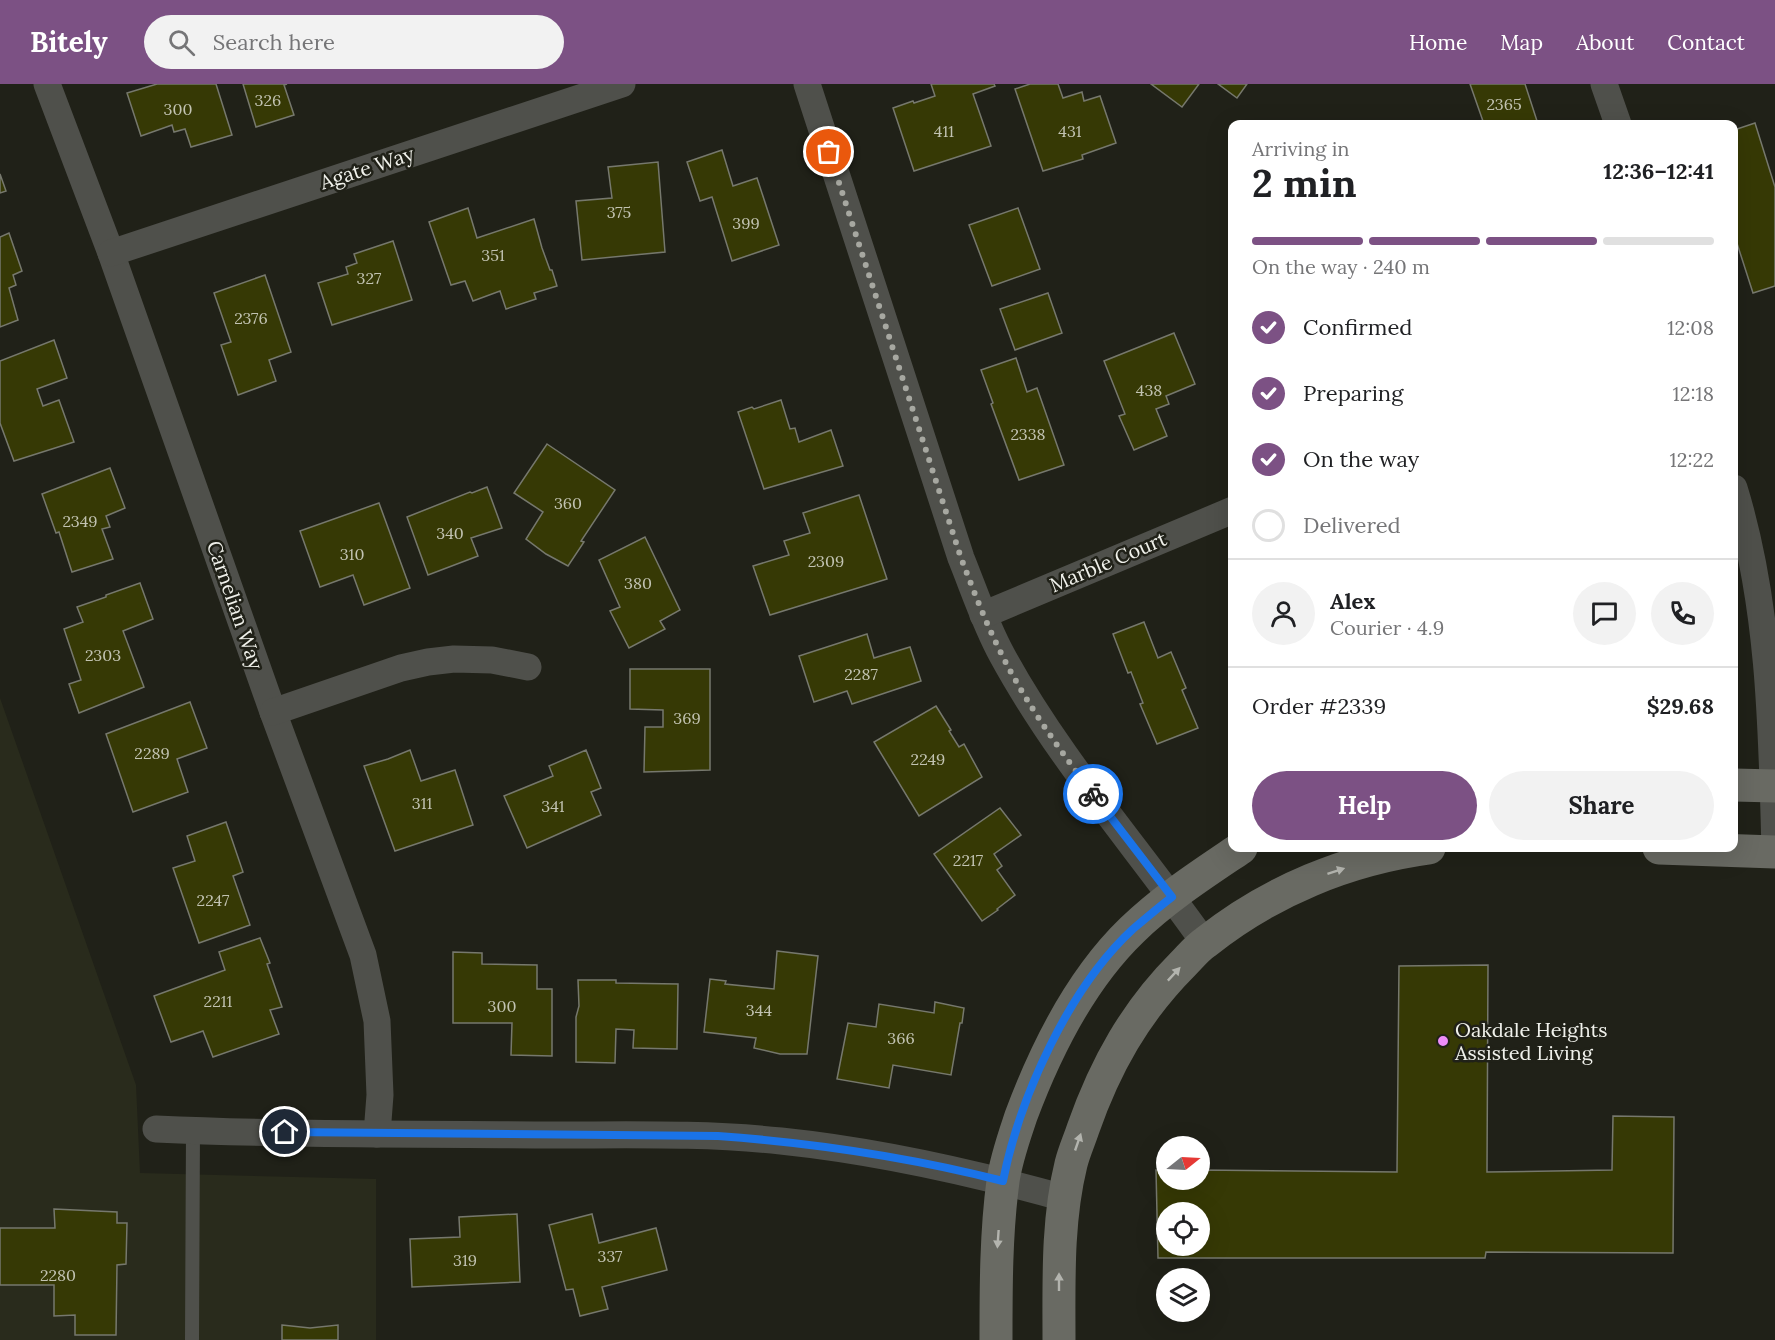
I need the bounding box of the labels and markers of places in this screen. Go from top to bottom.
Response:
pin [803,126,854,177]
place label: Oakdale Heights Assisted Living [1454,1017,1608,1065]
marker: Oakdale Heights Assisted Living [1436,1034,1450,1048]
pin [259,1106,310,1157]

